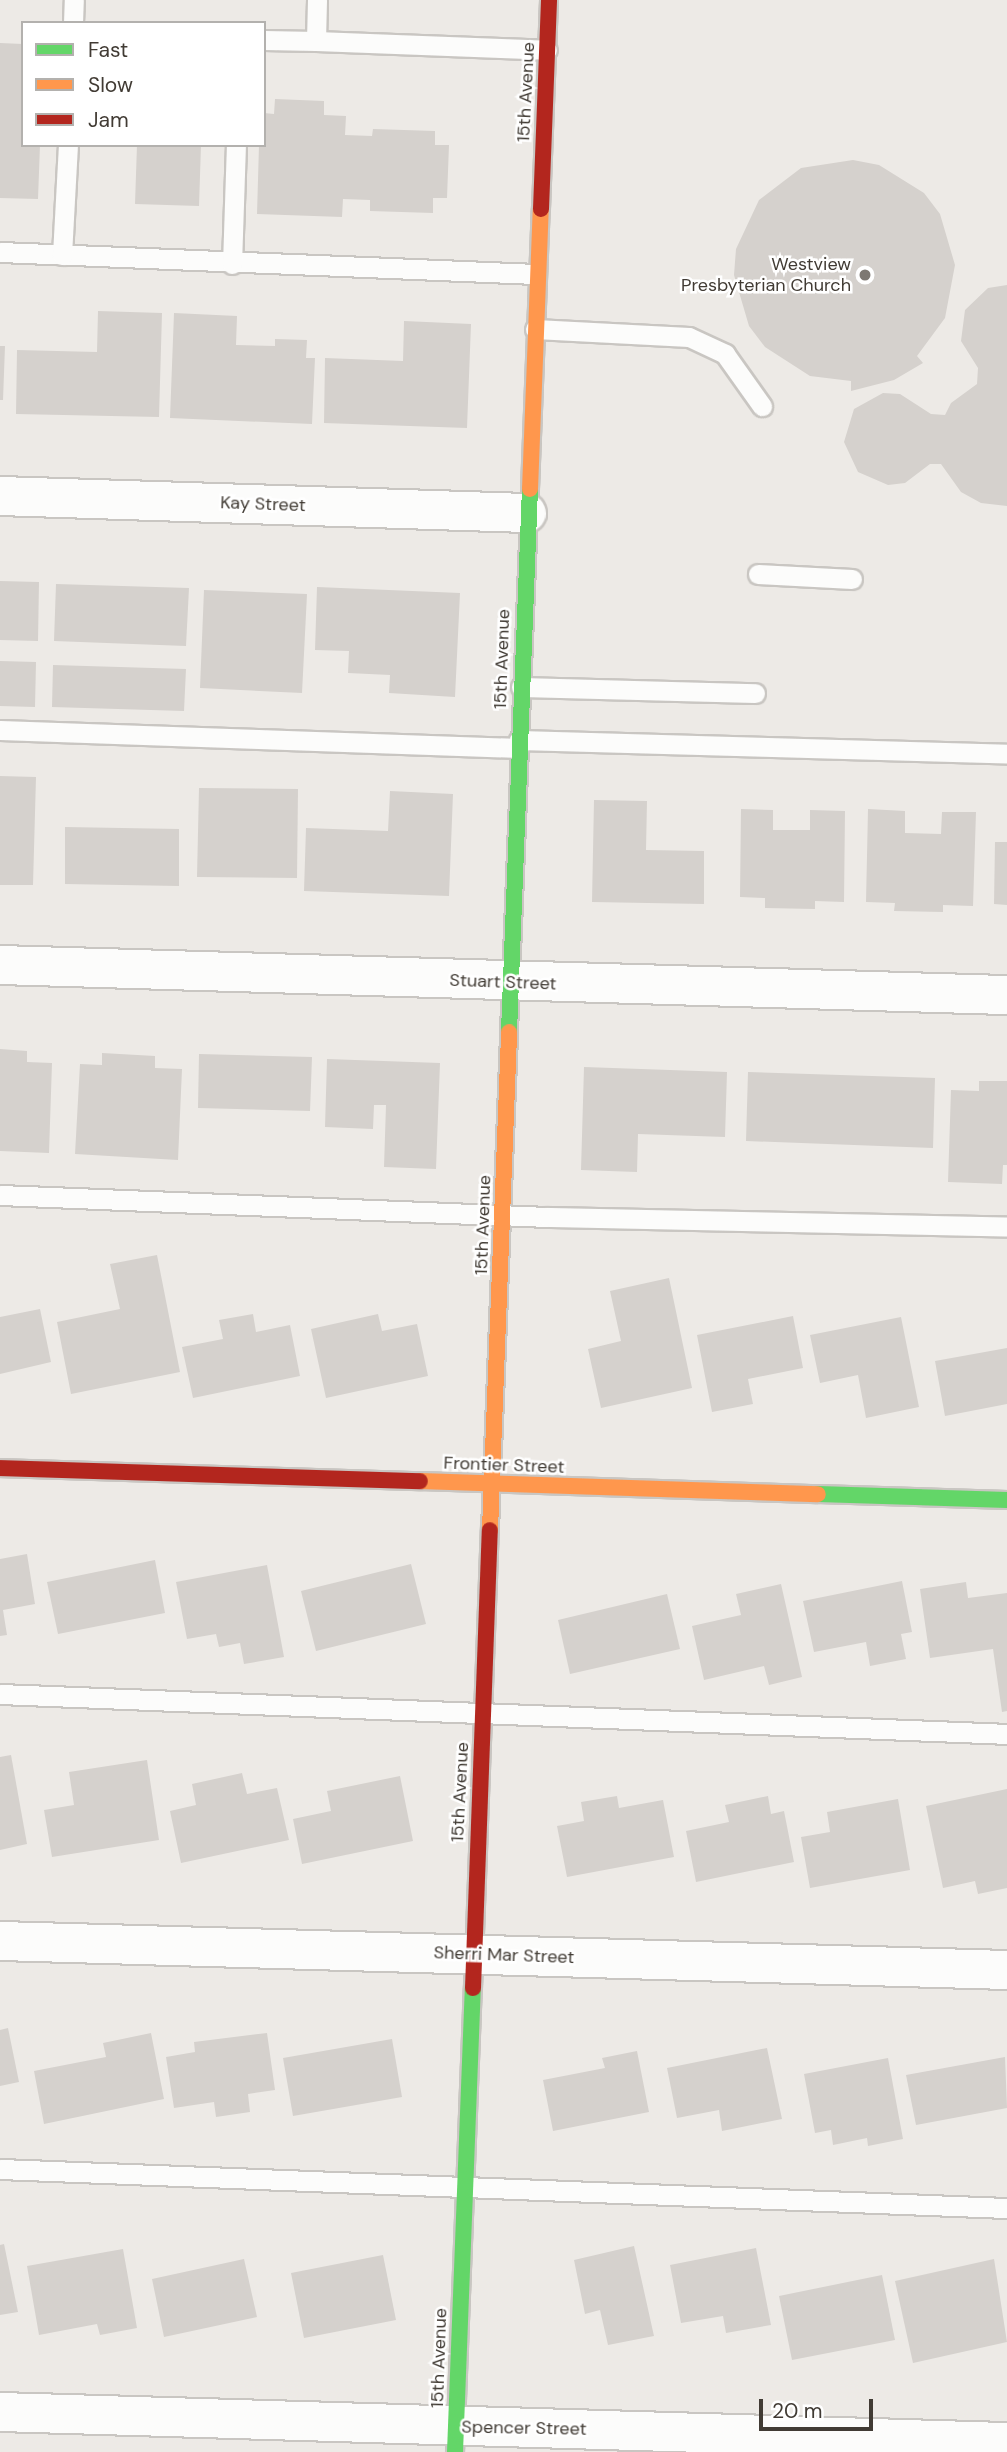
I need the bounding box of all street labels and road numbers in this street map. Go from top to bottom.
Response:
street label: 15th Avenue [513,42,539,142]
street label: Kay Street [220,492,306,516]
street label: 15th Avenue [489,609,515,709]
street label: Stuart Street [449,969,557,995]
street label: 15th Avenue [470,1175,496,1275]
street label: Frontier Street [443,1452,565,1478]
street label: 15th Avenue [447,1742,473,1842]
street label: Sherri Mar Street [433,1942,575,1968]
street label: 15th Avenue [426,2308,452,2408]
street label: Spencer Street [461,2416,587,2440]

